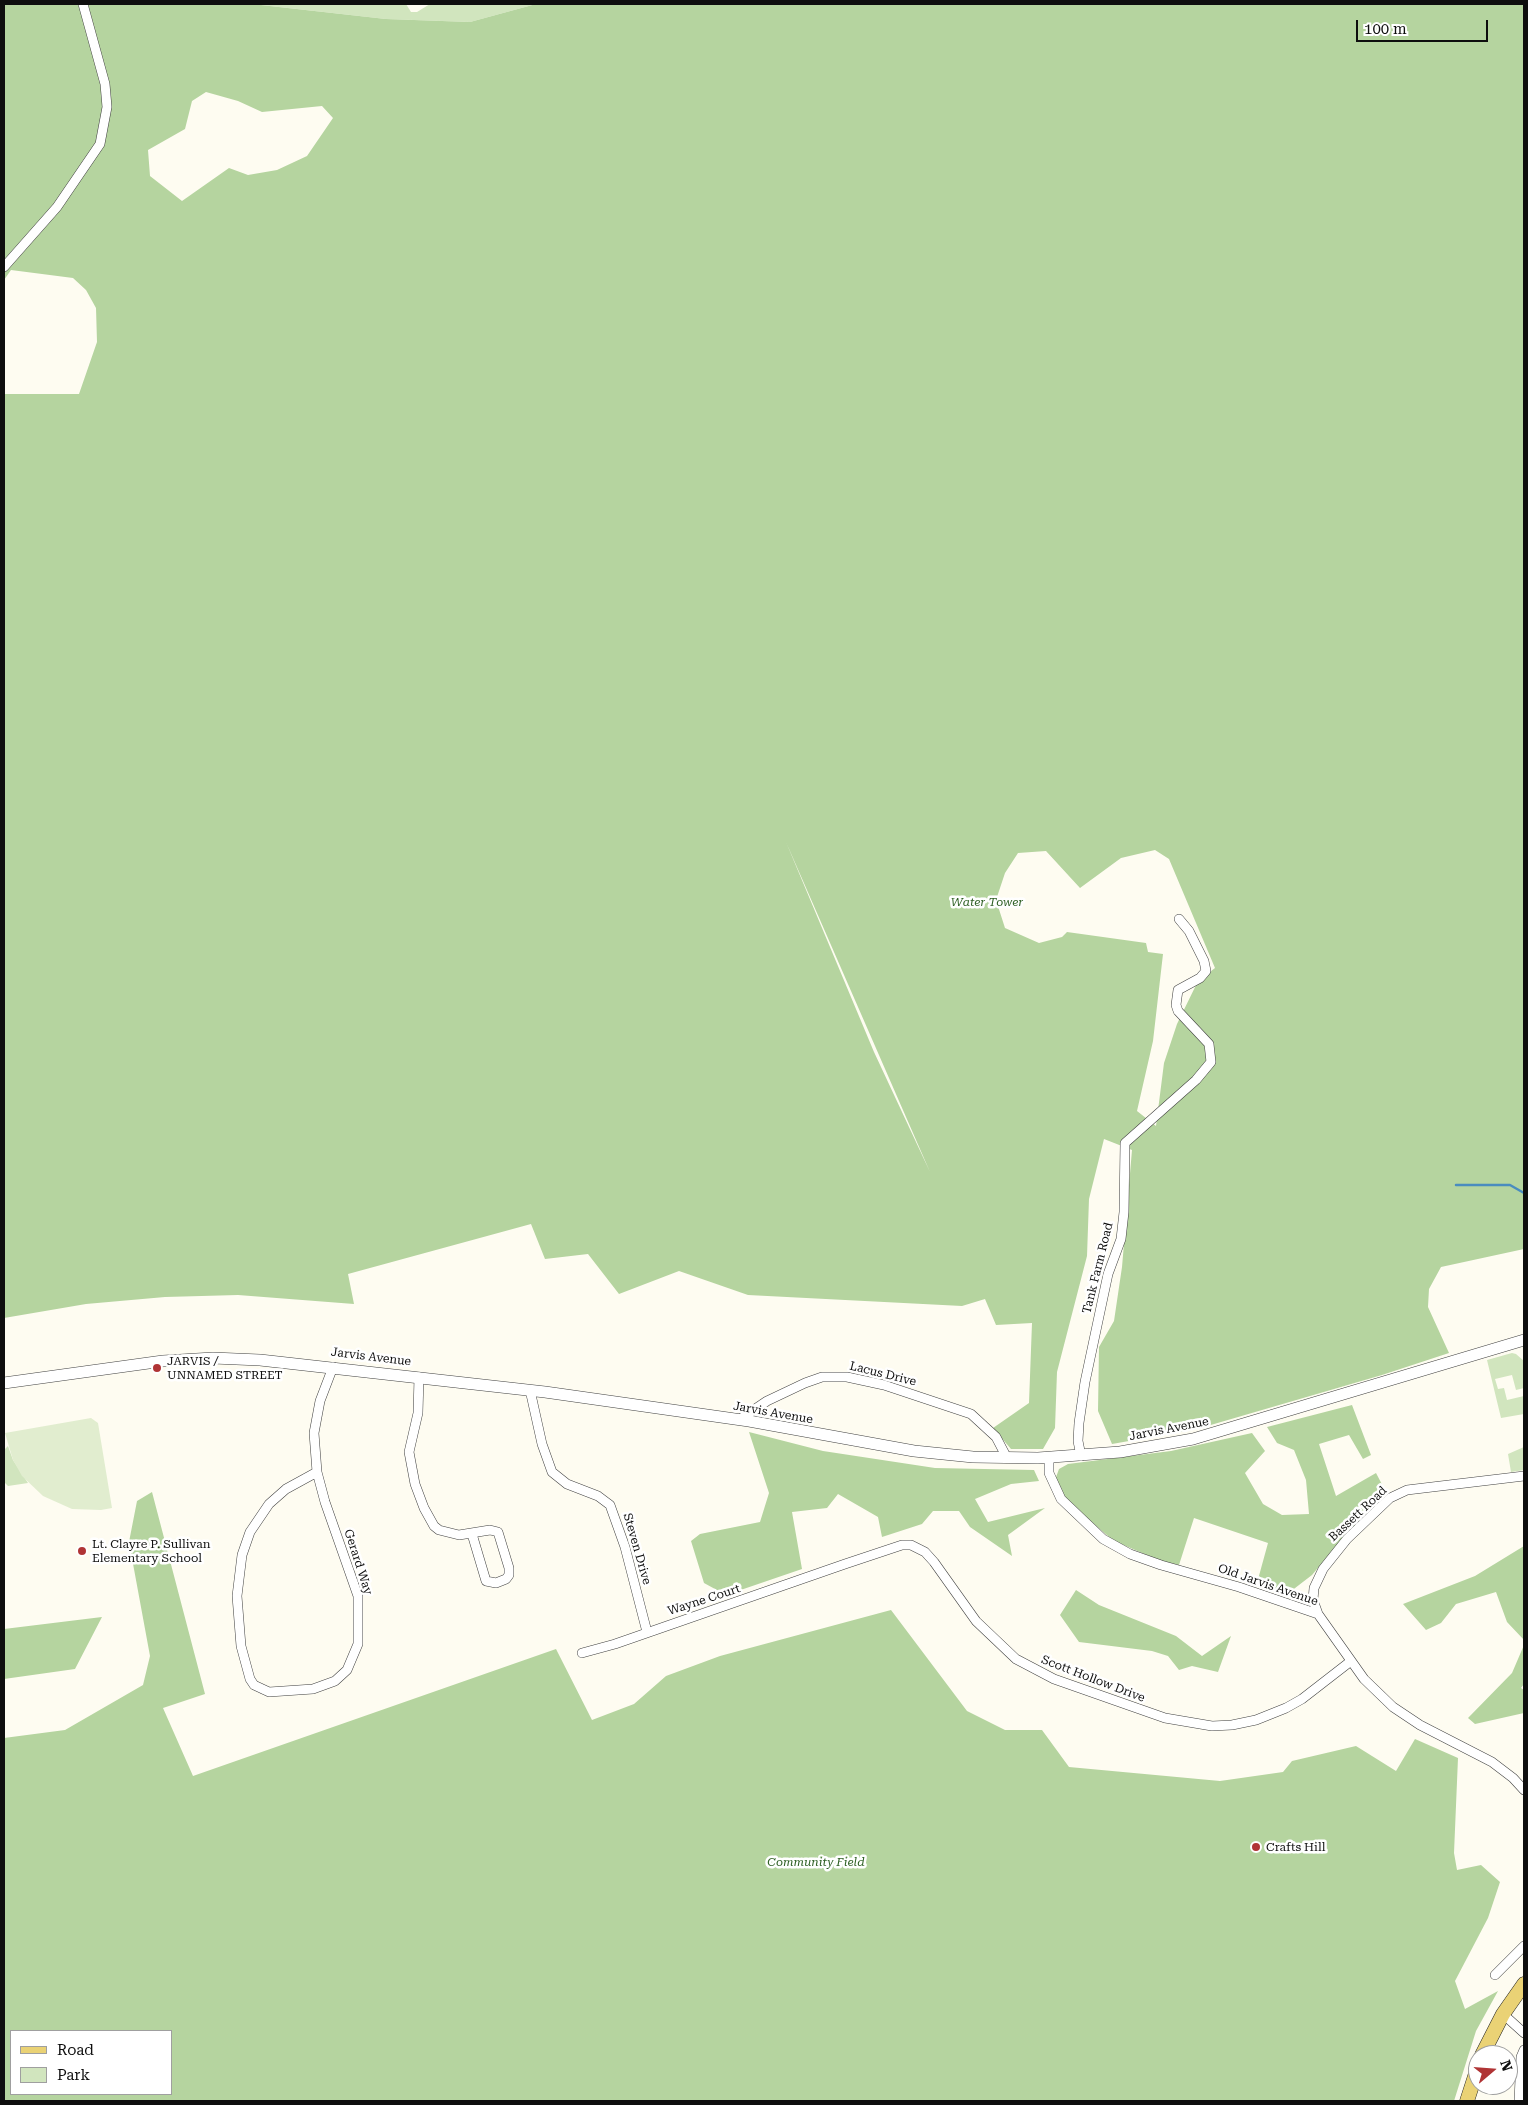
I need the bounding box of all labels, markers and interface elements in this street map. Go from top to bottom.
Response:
scale bar [1358,10,1490,42]
text: 100 m [1364,20,1407,38]
park label: Water Tower [951,895,1023,909]
street label: Tank Farm Road [1080,1221,1116,1315]
street label: Jarvis Avenue [330,1345,412,1369]
place label: JARVIS / UNNAMED STREET [167,1354,283,1382]
street label: Lacus Drive [848,1359,918,1389]
marker: JARVIS / UNNAMED STREET [151,1362,163,1374]
street label: Jarvis Avenue [732,1399,814,1427]
street label: Jarvis Avenue [1128,1414,1210,1444]
street label: Bassett Road [1326,1484,1390,1544]
street label: Steven Drive [620,1512,654,1586]
street label: Gerard Way [341,1527,375,1597]
place label: Lt. Clayre P. Sullivan Elementary School [92,1537,210,1565]
marker: Lt. Clayre P. Sullivan Elementary School [76,1545,88,1557]
street label: Old Jarvis Avenue [1216,1561,1320,1609]
street label: Wayne Court [666,1581,742,1619]
street label: Scott Hollow Drive [1039,1653,1147,1705]
place label: Crafts Hill [1266,1840,1325,1854]
marker: Crafts Hill [1250,1841,1262,1853]
park label: Community Field [767,1855,865,1869]
legend [10,2030,172,2095]
text: Road [57,2041,94,2059]
north arrow [1468,2045,1518,2095]
text: N [1497,2058,1516,2073]
text: Park [57,2066,90,2084]

